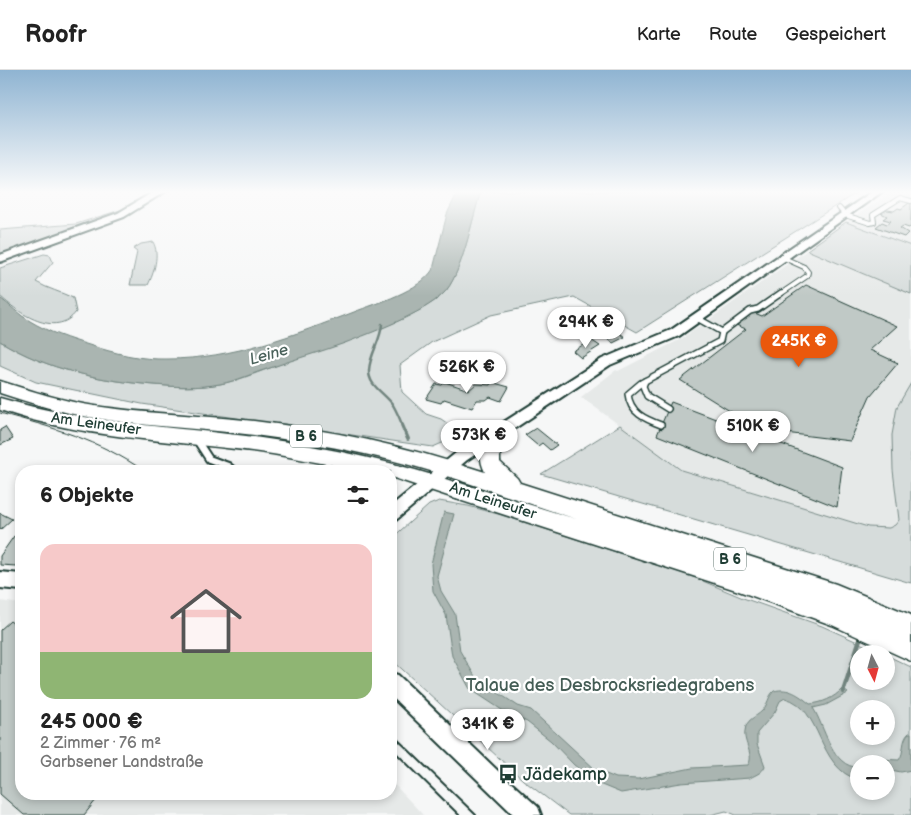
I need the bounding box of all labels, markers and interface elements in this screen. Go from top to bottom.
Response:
text: Roofr [25,20,87,49]
text: Karte [637,24,681,45]
text: Route [709,24,757,45]
text: Gespeichert [785,24,886,45]
pin: 294K € [545,306,627,349]
text: 294K € [558,313,614,332]
pin: 245K € [758,326,840,368]
text: 245K € [772,332,826,351]
water label: Leine [247,340,291,370]
pin: 526K € [426,352,508,394]
text: 526K € [439,358,495,377]
street label: Am Leineufer [50,408,143,440]
pin: 510K € [712,410,794,453]
text: 510K € [726,417,780,436]
pin: 573K € [438,420,520,462]
road number: B 6 [290,424,322,448]
text: 573K € [452,426,506,445]
street label: Am Leineufer [447,478,539,524]
icon: filters [344,481,372,509]
text: 6 Objekte [40,483,134,508]
road number: B 6 [714,548,746,570]
icon: home [161,576,251,666]
north arrow [850,645,895,690]
map controls [850,645,895,800]
park label: Talaue des Desbrocksriedegrabens [466,675,754,696]
button: + [850,700,895,745]
pin: 341K € [447,708,529,751]
text: 245 000 € [40,709,143,734]
text: 341K € [462,715,514,734]
text: 2 Zimmer · 76 m² [40,734,161,753]
text: Garbsener Landstraße [40,753,204,772]
button: − [850,755,895,800]
bus stop icon: Jädekamp [497,763,519,785]
place label: Jädekamp [523,764,607,785]

